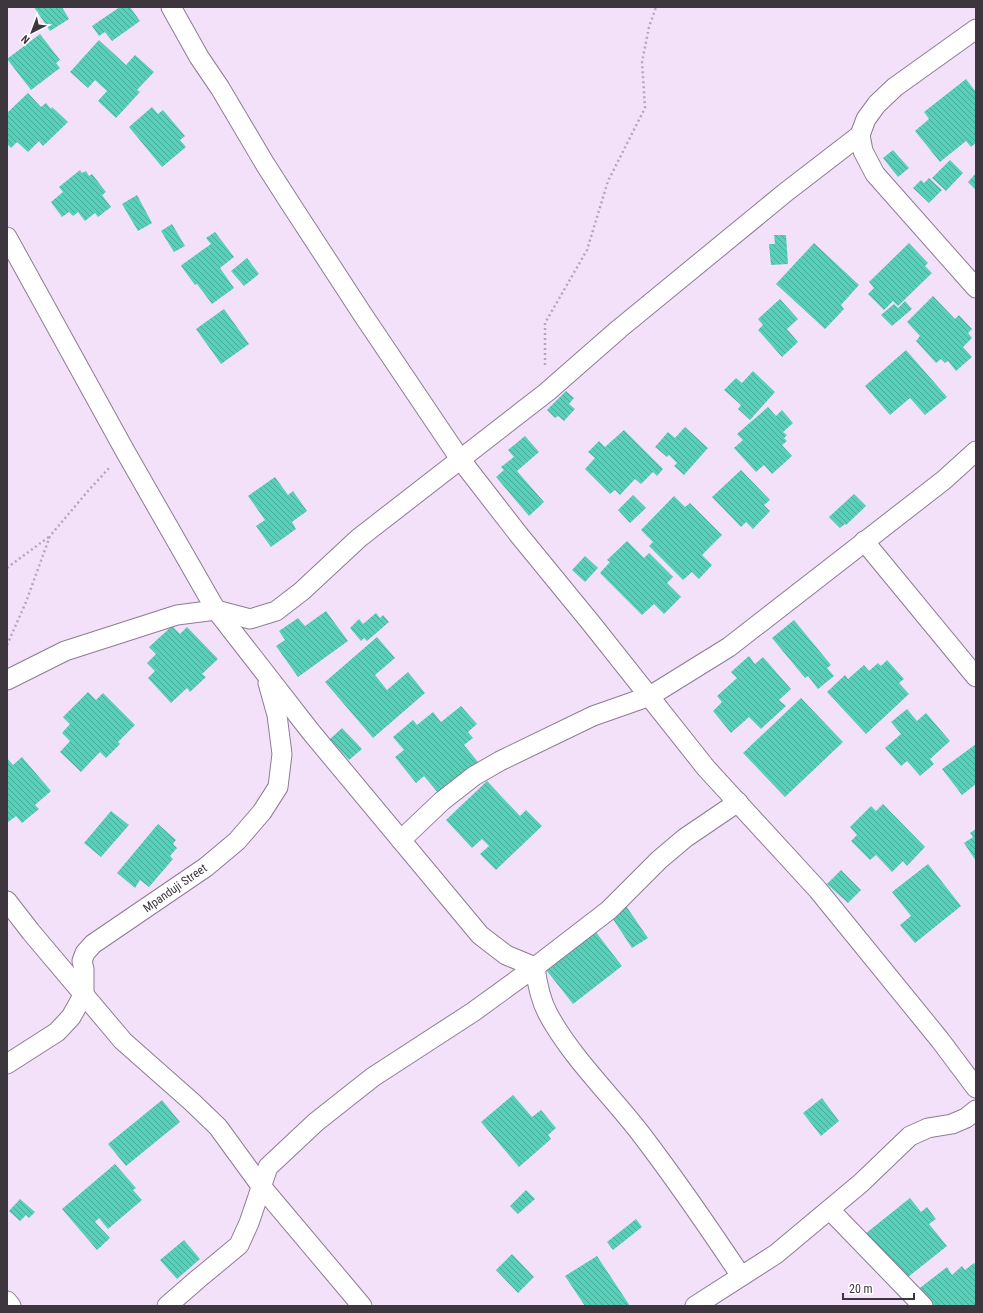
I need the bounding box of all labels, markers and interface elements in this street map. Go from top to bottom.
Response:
north arrow [12,12,52,52]
text: N [19,32,33,46]
street label: Mpanduji Street [140,861,210,915]
scale bar [843,1275,914,1301]
text: 20 m [849,1282,873,1296]

